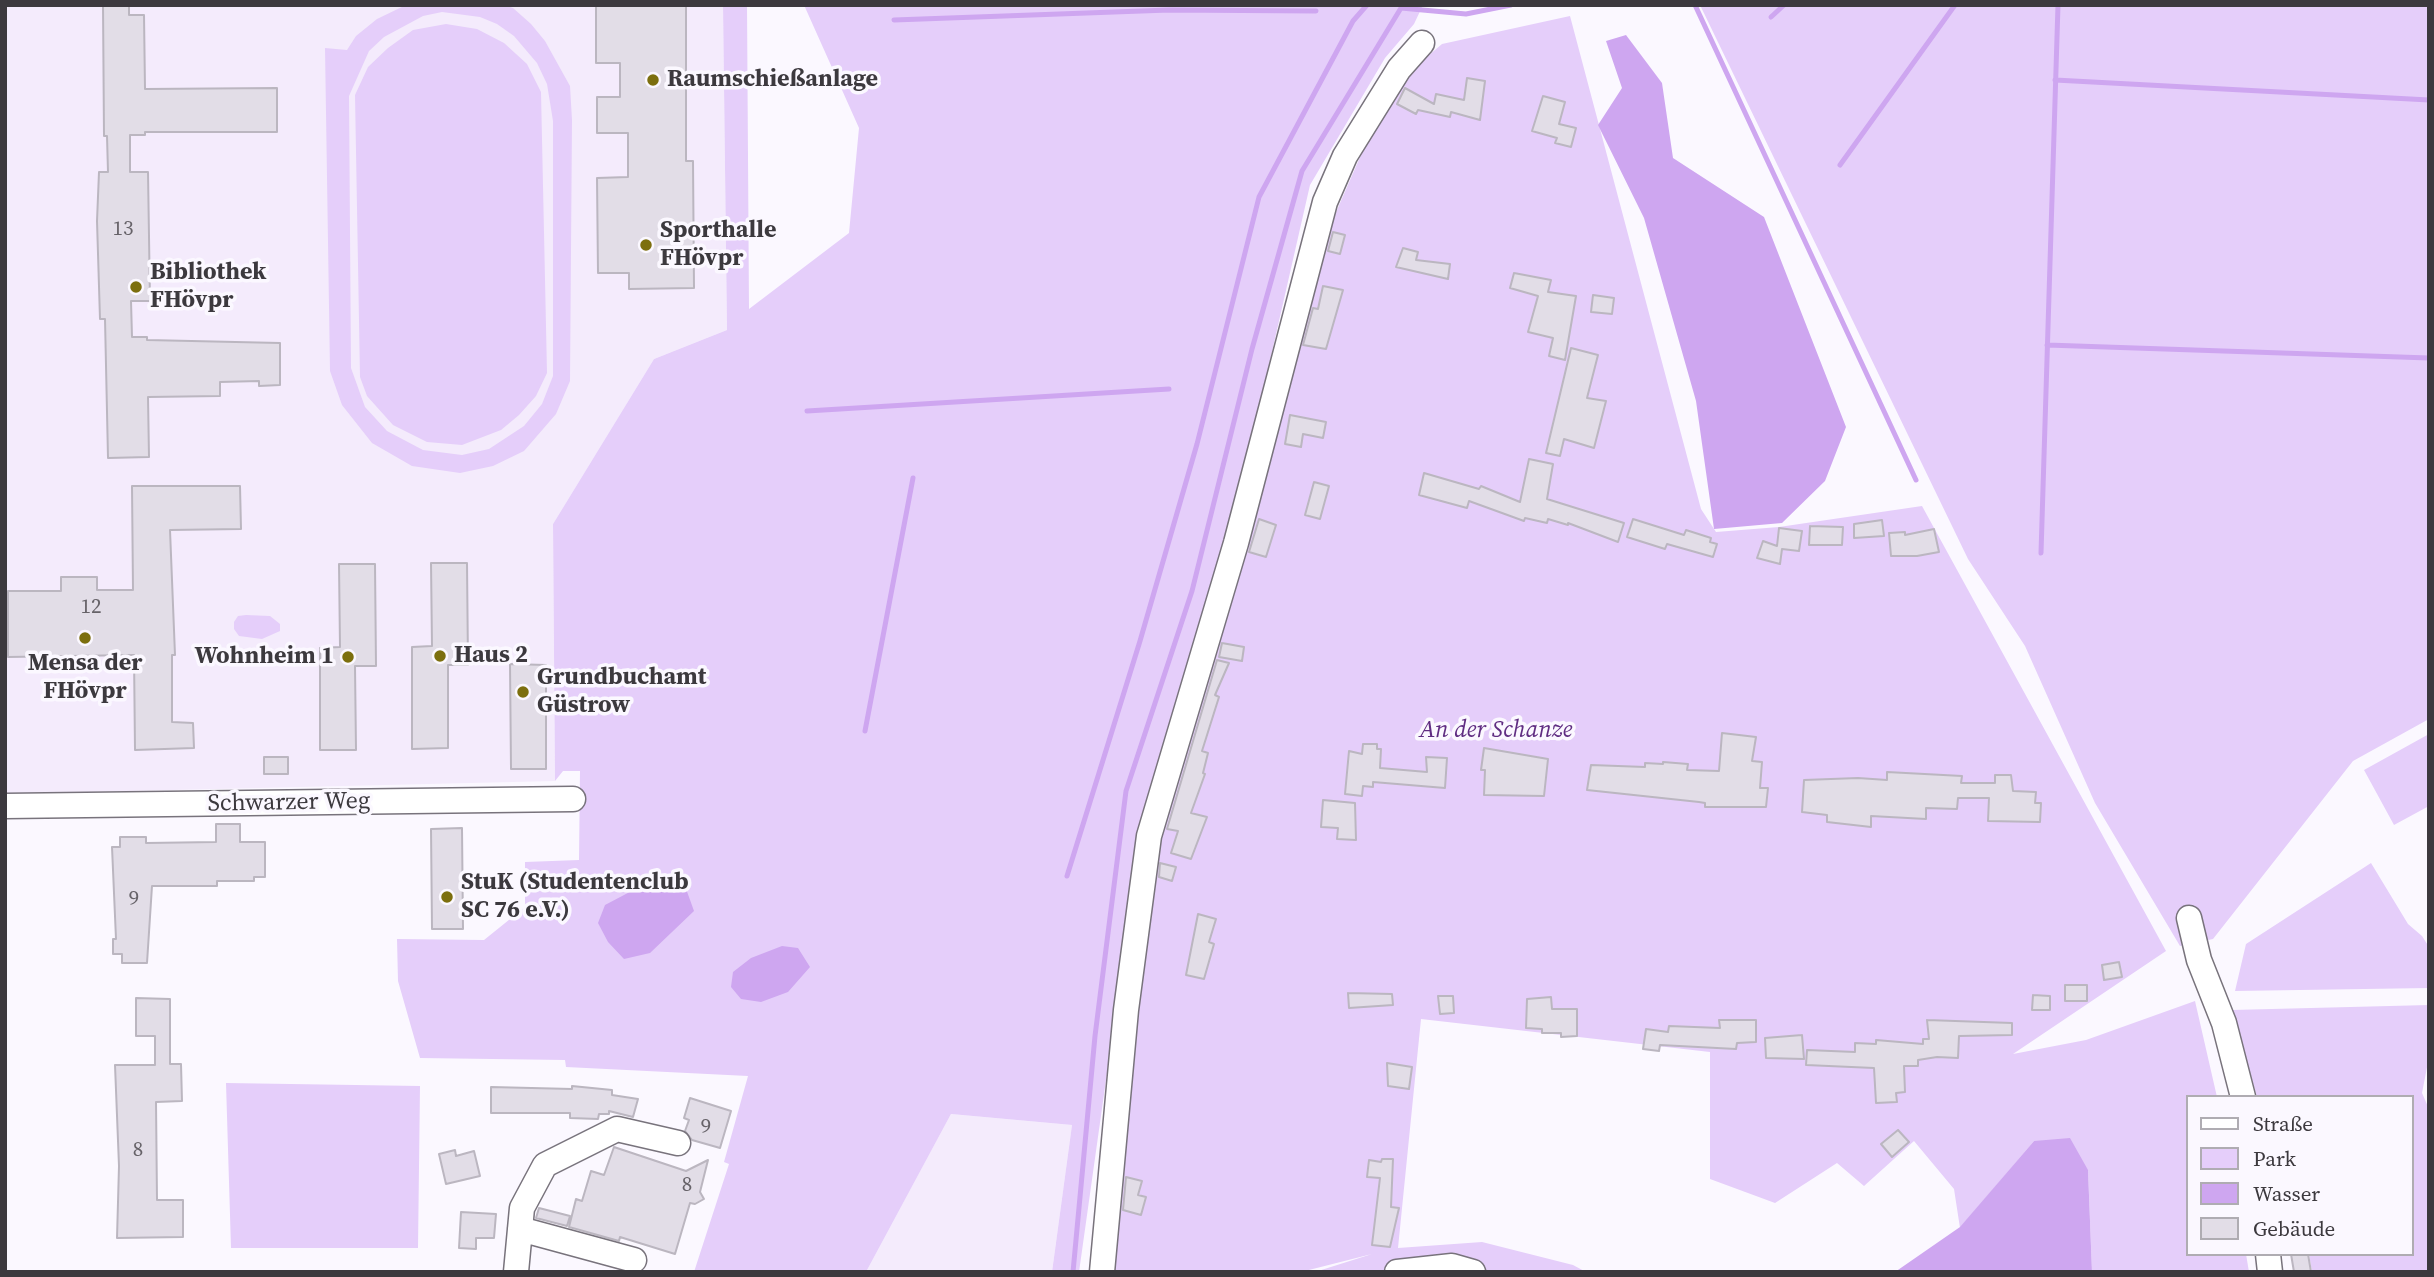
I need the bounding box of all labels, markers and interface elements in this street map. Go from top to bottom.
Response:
place label: Raumschießanlage [667,66,878,94]
marker: Raumschießanlage [645,72,661,88]
house number: 13 [113,217,133,243]
place label: Sporthalle FHövpr [660,217,776,273]
marker: Sporthalle FHövpr [638,237,654,253]
place label: Bibliothek FHövpr [150,259,266,315]
marker: Bibliothek FHövpr [128,279,144,295]
house number: 12 [81,595,101,621]
marker: Mensa der FHövpr [77,630,93,646]
place label: Haus 2 [454,642,528,670]
place label: Wohnheim 1 [195,643,334,671]
marker: Haus 2 [432,648,448,664]
marker: Wohnheim 1 [340,649,356,665]
place label: Mensa der FHövpr [28,650,142,706]
place label: Grundbuchamt Güstrow [537,664,706,720]
marker: Grundbuchamt Güstrow [515,684,531,700]
park label: An der Schanze [1419,717,1573,745]
street label: Schwarzer Weg [207,787,371,819]
place label: StuK (Studentenclub SC 76 e.V.) [461,869,689,925]
house number: 9 [129,887,139,913]
marker: StuK (Studentenclub SC 76 e.V.) [439,889,455,905]
legend [2186,1095,2413,1256]
text: Straße [2253,1109,2313,1138]
house number: 9 [701,1115,711,1141]
house number: 8 [133,1138,143,1164]
text: Park [2253,1144,2296,1173]
house number: 8 [682,1173,692,1199]
text: Wasser [2253,1179,2320,1208]
text: Gebäude [2253,1214,2335,1243]

